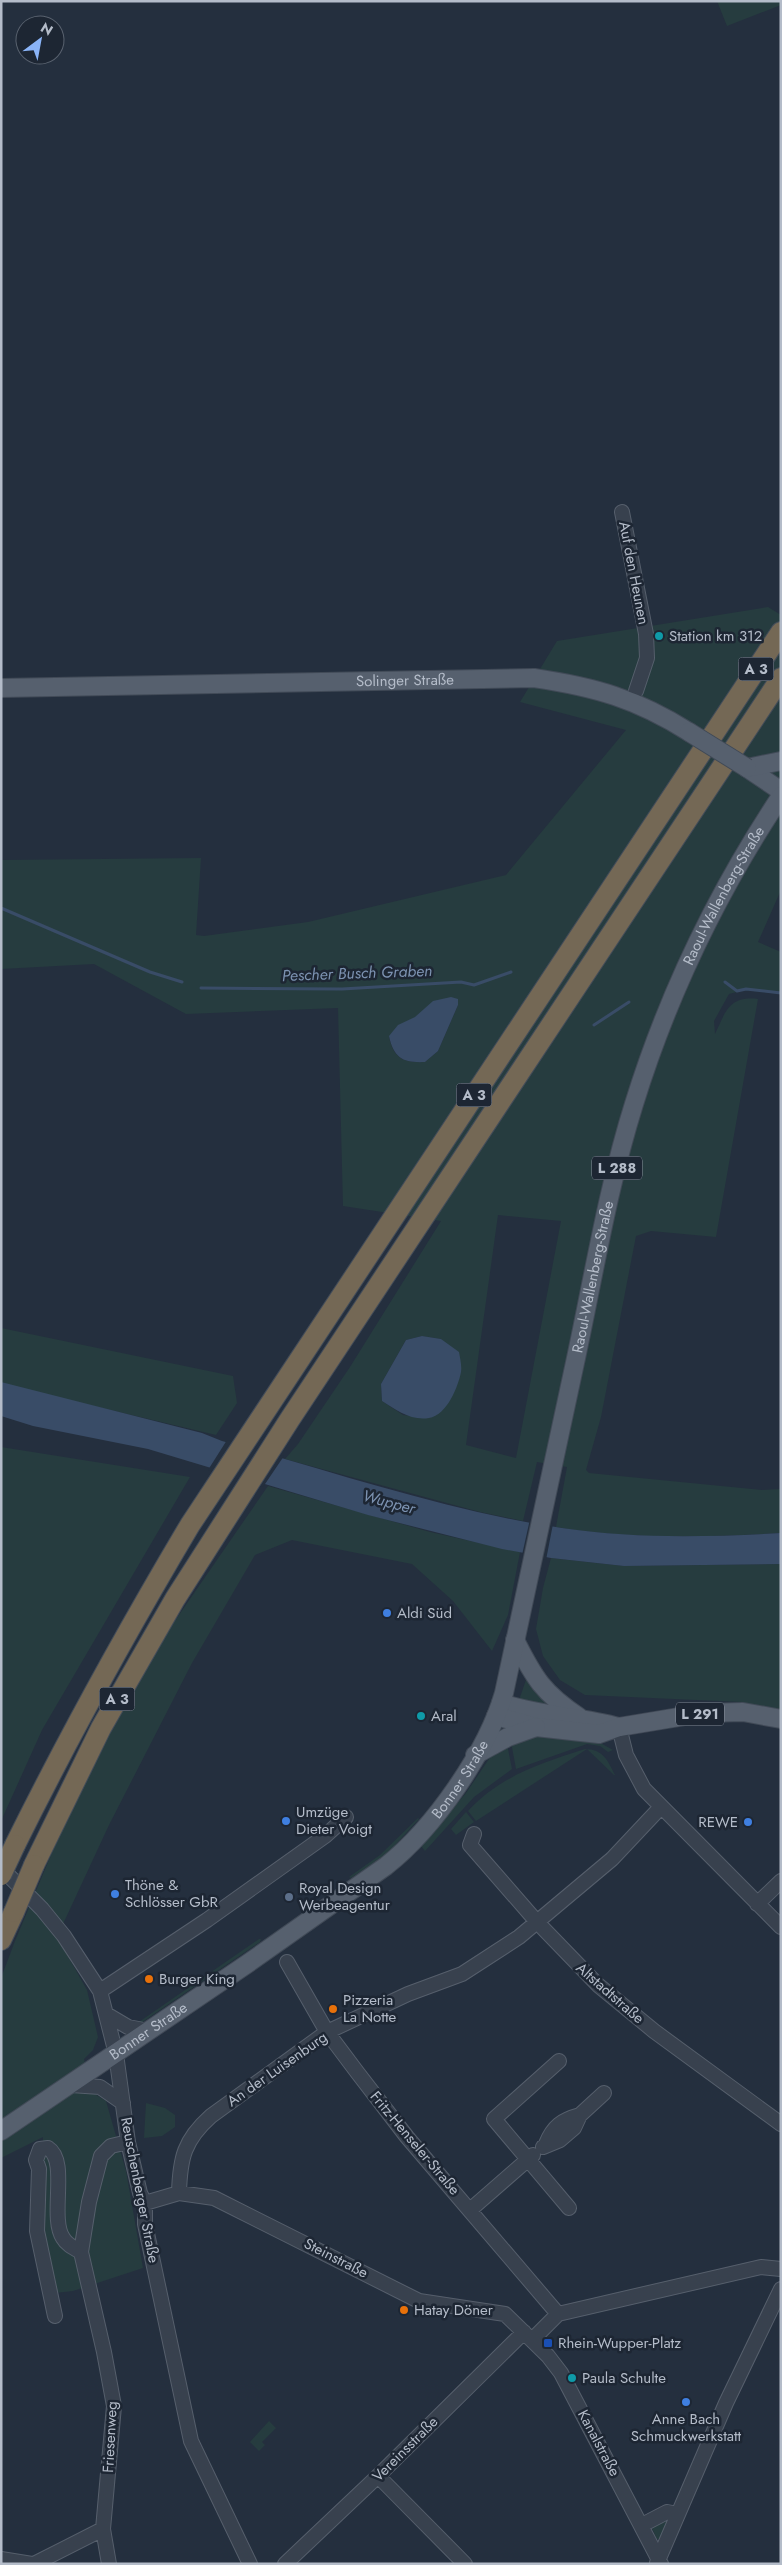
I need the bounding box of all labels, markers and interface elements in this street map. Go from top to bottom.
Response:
north arrow [15,15,65,65]
text: N [37,18,57,40]
street label: Auf den Heunen [613,520,655,626]
place label: Station km 312 [669,625,762,647]
marker: Station km 312 [653,630,665,642]
road number: A 3 [738,658,774,681]
street label: Solinger Straße [356,668,454,692]
street label: Raoul-Wallenberg-Straße [677,822,770,969]
water label: Pescher Busch Graben [281,959,433,987]
road number: A 3 [456,1084,492,1106]
road number: L 288 [592,1156,642,1180]
street label: Raoul-Wallenberg-Straße [566,1198,619,1355]
water label: Wupper [360,1484,419,1520]
place label: Aldi Süd [397,1602,452,1624]
marker: Aldi Süd [381,1607,393,1619]
road number: A 3 [100,1688,134,1710]
road number: L 291 [676,1702,724,1726]
place label: Aral [431,1705,457,1727]
marker: Aral [415,1710,427,1722]
street label: Bonner Straße [426,1736,494,1824]
place label: Umzüge Dieter Voigt [296,1801,372,1840]
place label: REWE [698,1811,738,1833]
marker: Umzüge Dieter Voigt [280,1815,292,1827]
marker: REWE [742,1816,754,1828]
place label: Thöne & Schlösser GbR [125,1874,219,1913]
place label: Royal Design Werbeagentur [299,1877,391,1916]
marker: Thöne & Schlösser GbR [109,1888,121,1900]
marker: Royal Design Werbeagentur [283,1891,295,1903]
street label: Altstadtstraße [571,1957,649,2029]
place label: Burger King [159,1968,235,1990]
marker: Burger King [143,1973,155,1985]
place label: Pizzeria La Notte [343,1989,396,2028]
street label: Bonner Straße [105,1996,192,2065]
marker: Pizzeria La Notte [327,2003,339,2015]
street label: An der Luisenburg [222,2026,332,2112]
street label: Fritz-Henseler-Straße [365,2086,465,2200]
street label: Reuschenberger Straße [115,2115,165,2265]
street label: Steinstraße [300,2232,372,2284]
place label: Hatay Döner [414,2299,494,2321]
marker: Hatay Döner [398,2304,410,2316]
place label: Rhein-Wupper-Platz [558,2332,681,2354]
marker: Rhein-Wupper-Platz [542,2337,554,2349]
place label: Paula Schulte [582,2367,666,2389]
marker: Paula Schulte [566,2372,578,2384]
marker: Anne Bach Schmuckwerkstatt [680,2396,692,2408]
street label: Friesenweg [97,2401,123,2473]
street label: Kanalstraße [572,2406,626,2480]
place label: Anne Bach Schmuckwerkstatt [631,2408,742,2447]
street label: Vereinsstraße [367,2411,443,2487]

